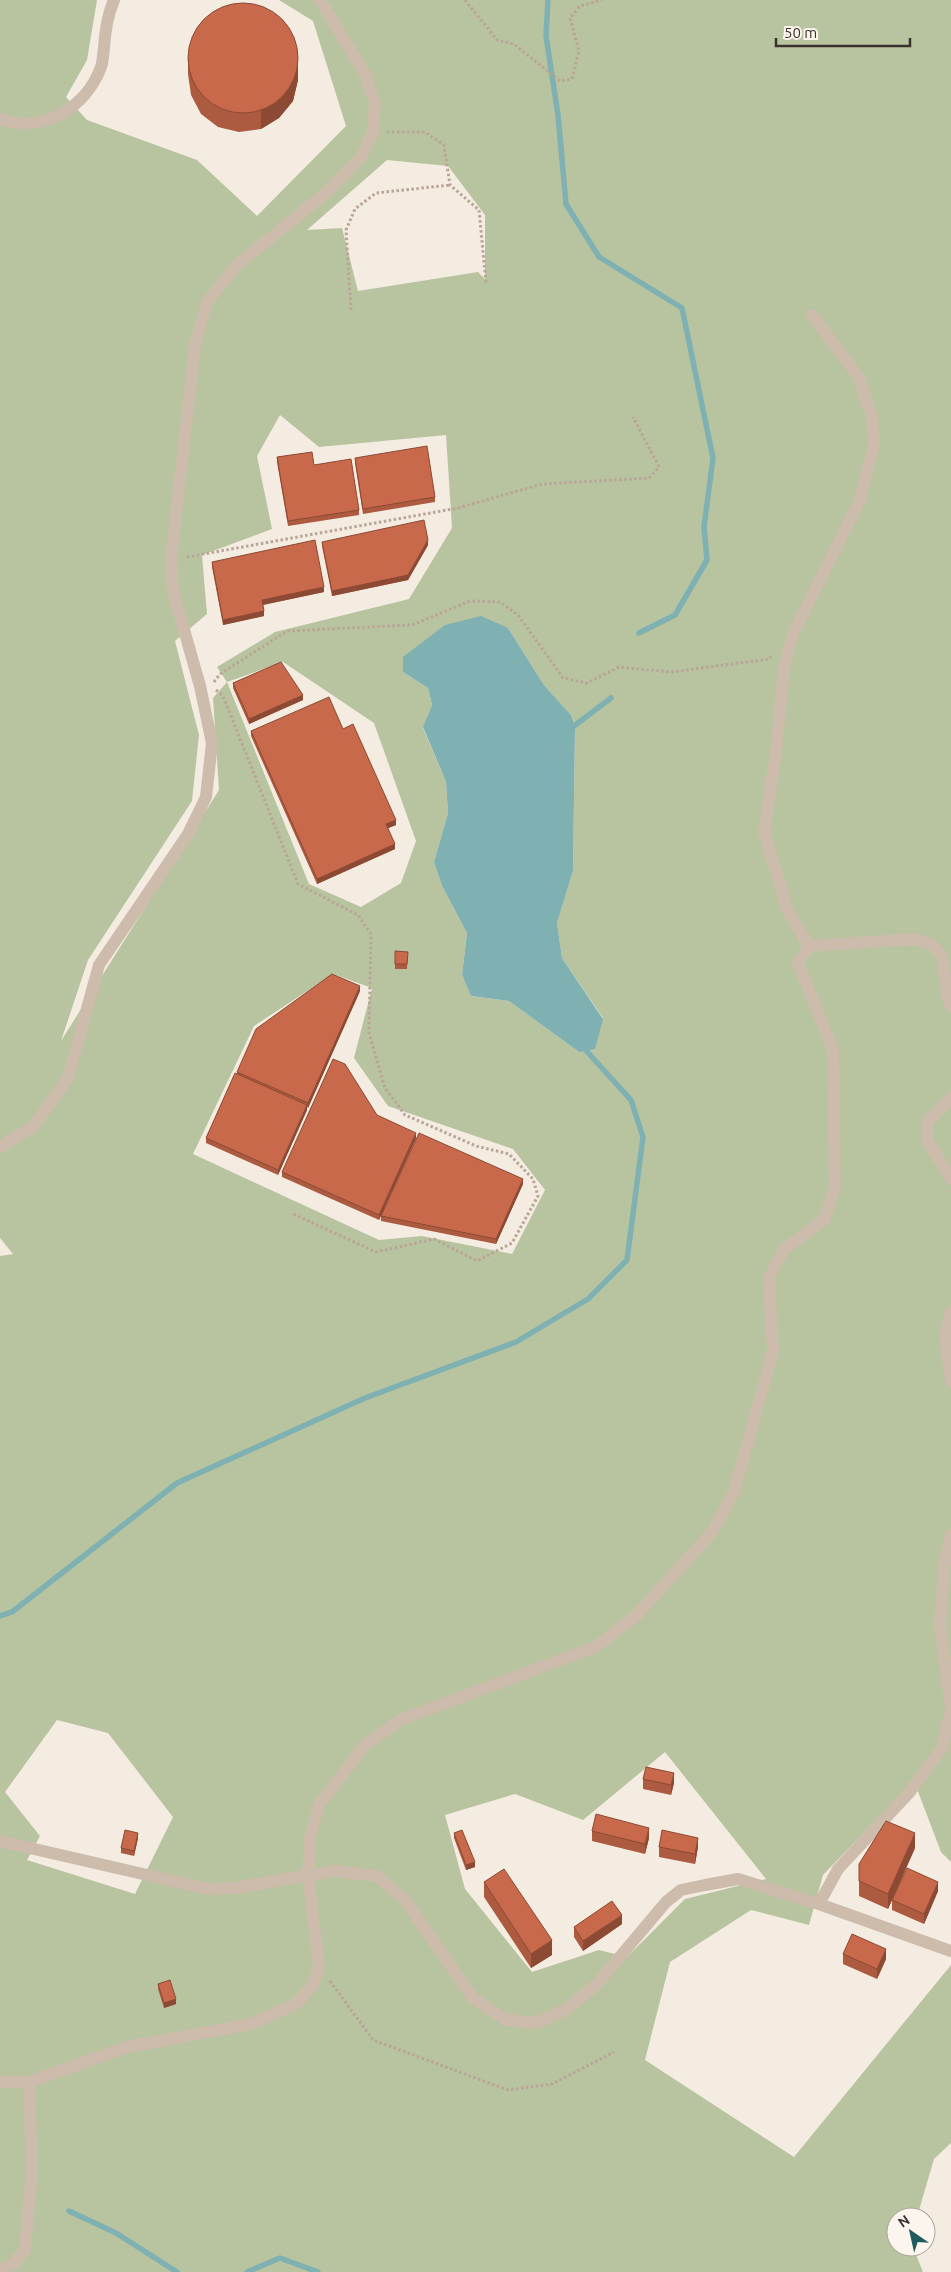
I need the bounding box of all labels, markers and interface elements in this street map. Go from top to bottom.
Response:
scale bar [776,15,910,47]
text: 50 m [784,24,817,41]
north arrow [886,2207,936,2257]
text: N [895,2212,913,2231]

